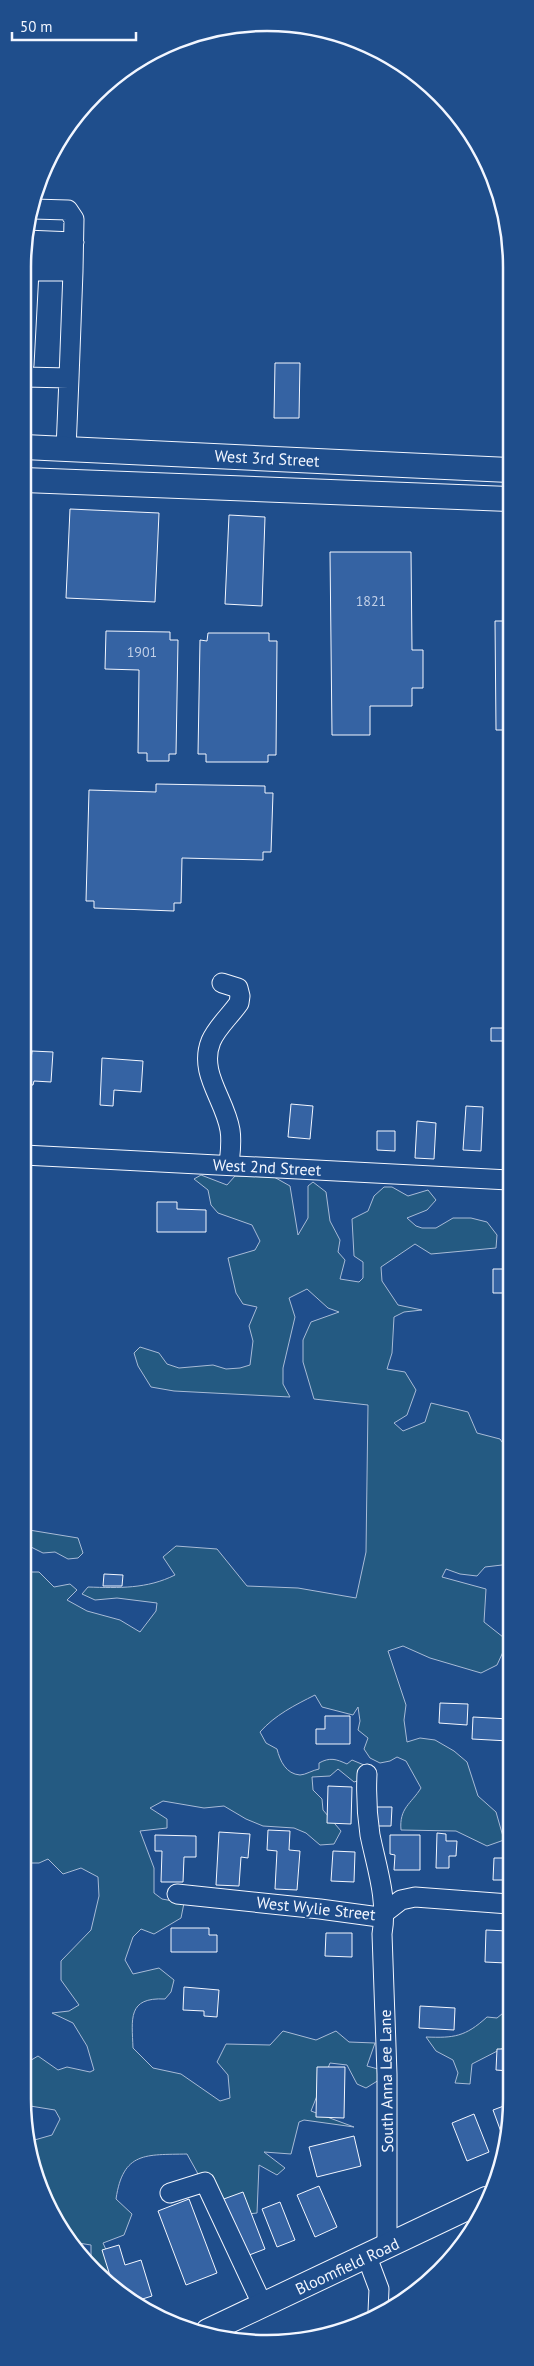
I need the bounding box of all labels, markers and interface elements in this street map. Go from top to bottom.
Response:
scale bar [12,10,136,42]
text: 50 m [20,17,53,36]
street label: West 3rd Street [214,445,321,471]
house number: 1821 [356,592,386,610]
house number: 1901 [127,643,157,661]
street label: West 2nd Street [212,1154,322,1180]
street label: West Wylie Street [256,1892,377,1924]
street label: South Anna Lee Lane [375,2009,397,2153]
street label: Bloomfield Road [292,2233,402,2299]

